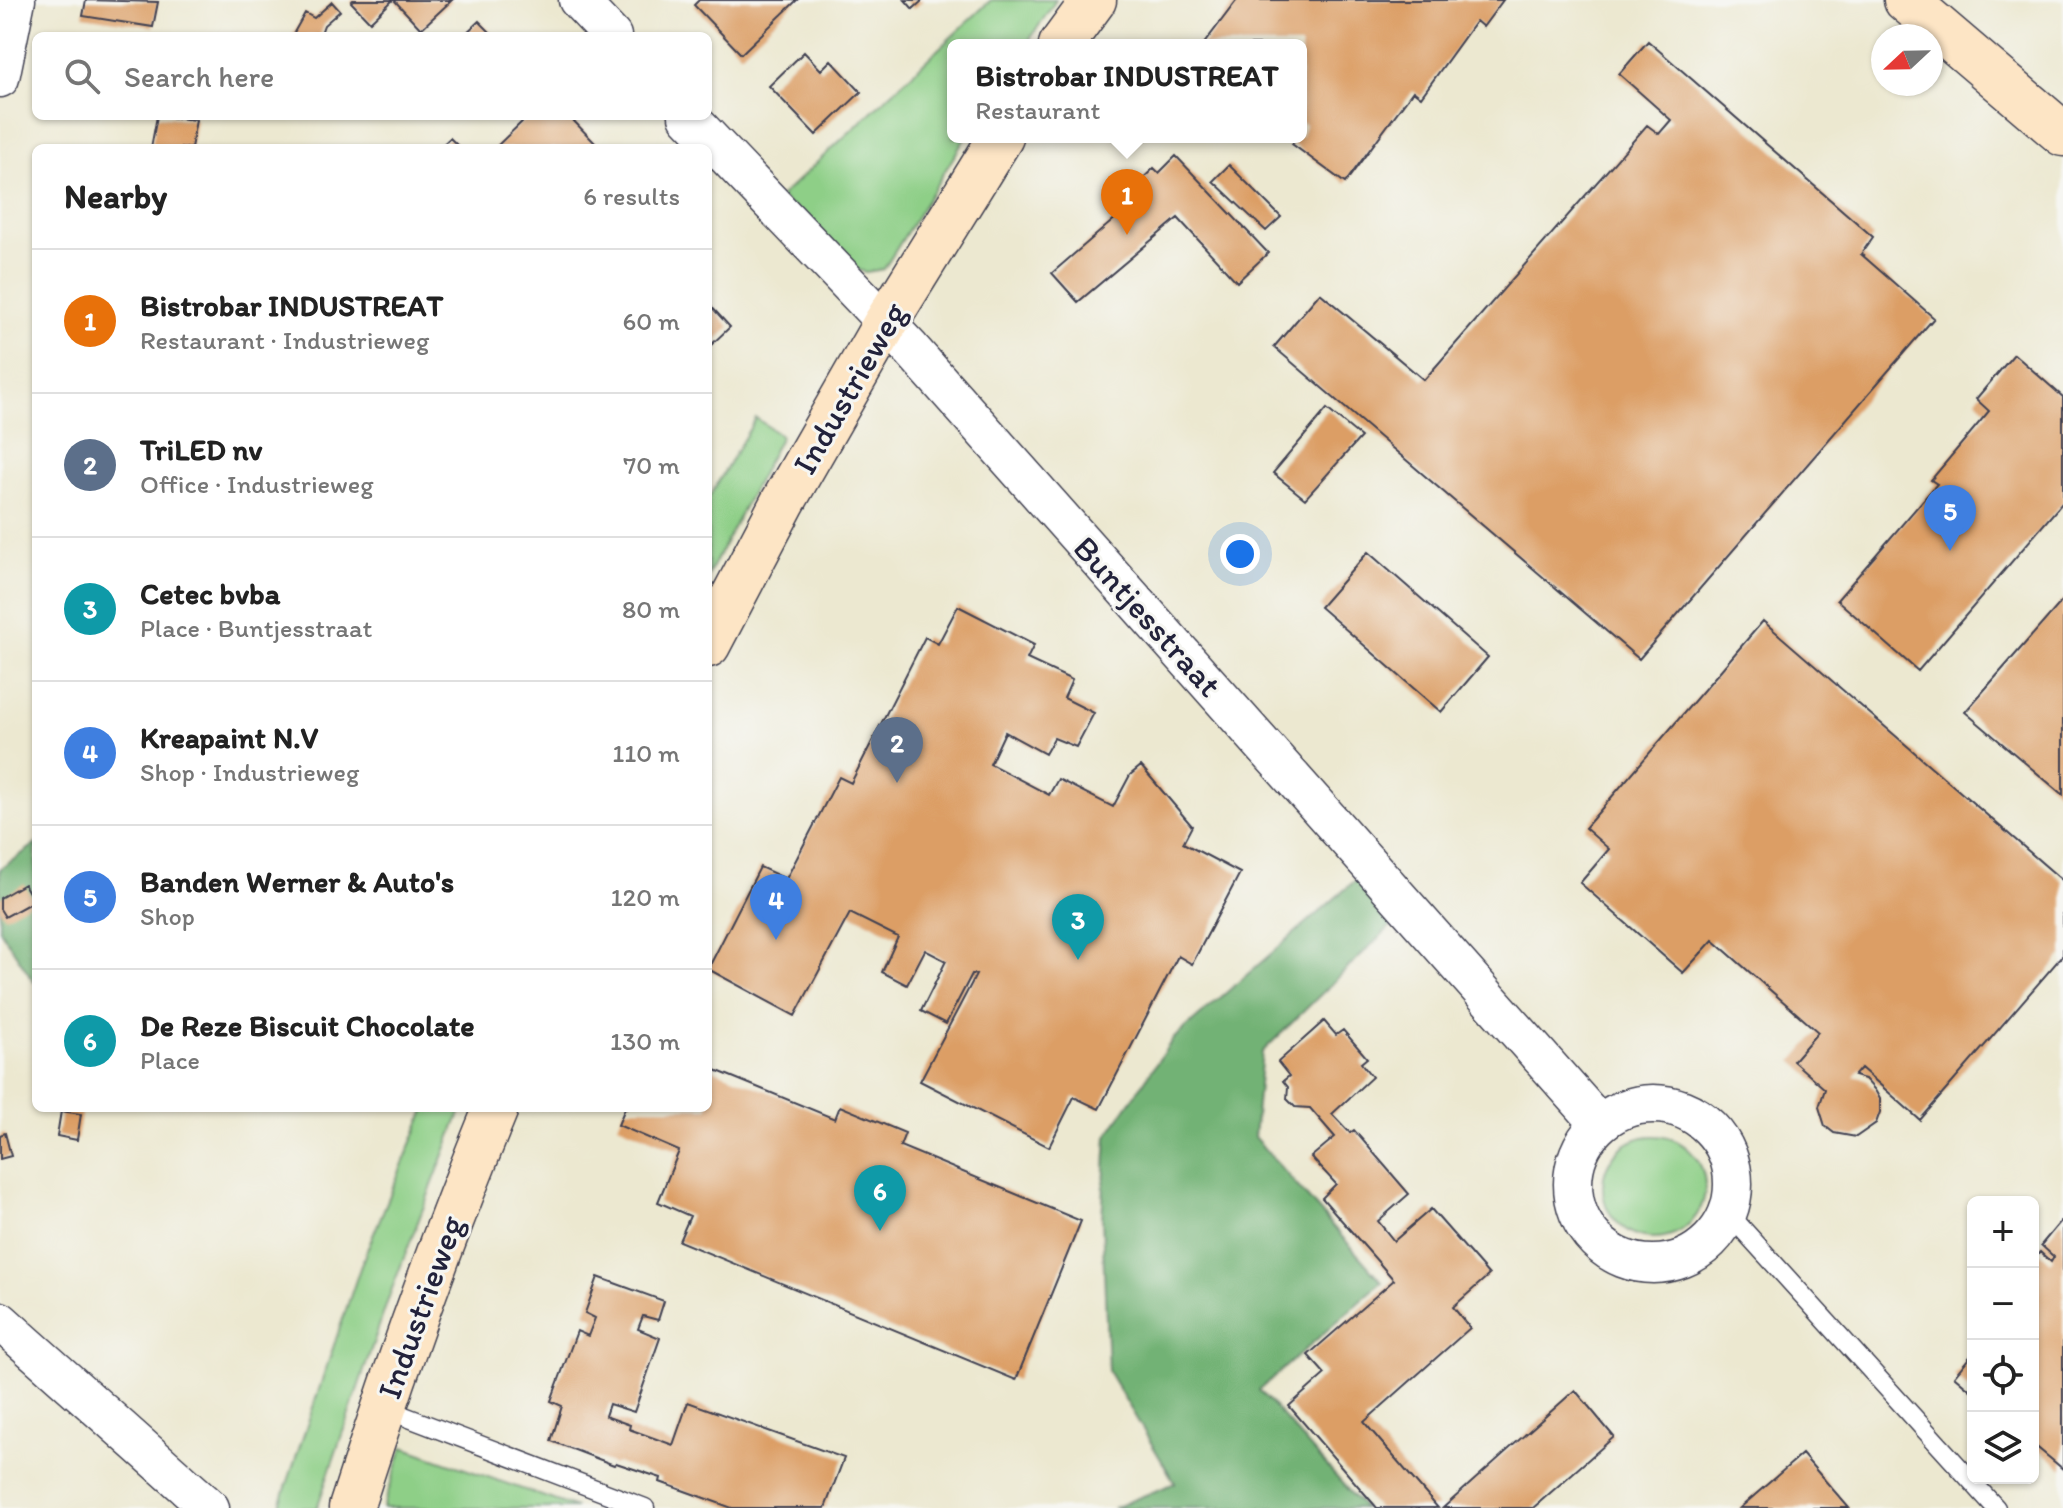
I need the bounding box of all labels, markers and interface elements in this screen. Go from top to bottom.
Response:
north arrow [1871,24,1943,96]
search box [32,32,712,120]
popup [947,39,1307,143]
icon: search [60,54,104,98]
text: Bistrobar INDUSTREAT [975,57,1279,94]
text: Search here [124,58,274,95]
text: Restaurant [975,94,1100,126]
pin: 1 [1101,169,1153,235]
text: Nearby [64,176,167,217]
text: 6 results [583,180,680,212]
text: Bistrobar INDUSTREAT [140,287,443,324]
street label: Industrieweg [784,295,915,482]
text: 1 [84,305,96,337]
text: 60 m [623,305,680,337]
text: Restaurant · Industrieweg [140,324,429,356]
text: TriLED nv [140,431,262,468]
text: 2 [83,449,97,481]
text: 70 m [623,449,680,481]
text: Office · Industrieweg [140,468,374,500]
pin: 5 [1924,485,1976,551]
street label: Buntjesstraat [1065,528,1231,705]
your location [1220,534,1260,574]
text: Cetec bvba [140,575,280,612]
text: 3 [83,593,97,625]
text: 80 m [622,593,680,625]
text: Place · Buntjesstraat [140,612,372,644]
pin: 2 [871,717,923,783]
text: Kreapaint N.V [140,719,318,756]
text: 4 [82,737,98,769]
text: 110 m [612,737,680,769]
text: Shop · Industrieweg [140,756,359,788]
text: Banden Werner & Auto's [140,863,454,900]
pin: 4 [750,874,802,940]
text: 5 [83,881,97,913]
text: 120 m [611,881,680,913]
pin: 3 [1052,894,1104,960]
text: Shop [140,900,195,932]
text: De Reze Biscuit Chocolate [140,1007,475,1044]
text: 6 [83,1025,97,1057]
text: 130 m [610,1025,680,1057]
text: Place [140,1044,200,1076]
pin: 6 [854,1165,906,1231]
map controls [1967,1196,2039,1484]
button: + [1967,1196,2039,1268]
street label: Industrieweg [368,1210,473,1404]
button: − [1967,1268,2039,1340]
button: locate [1967,1340,2039,1412]
button: layers [1967,1412,2039,1484]

